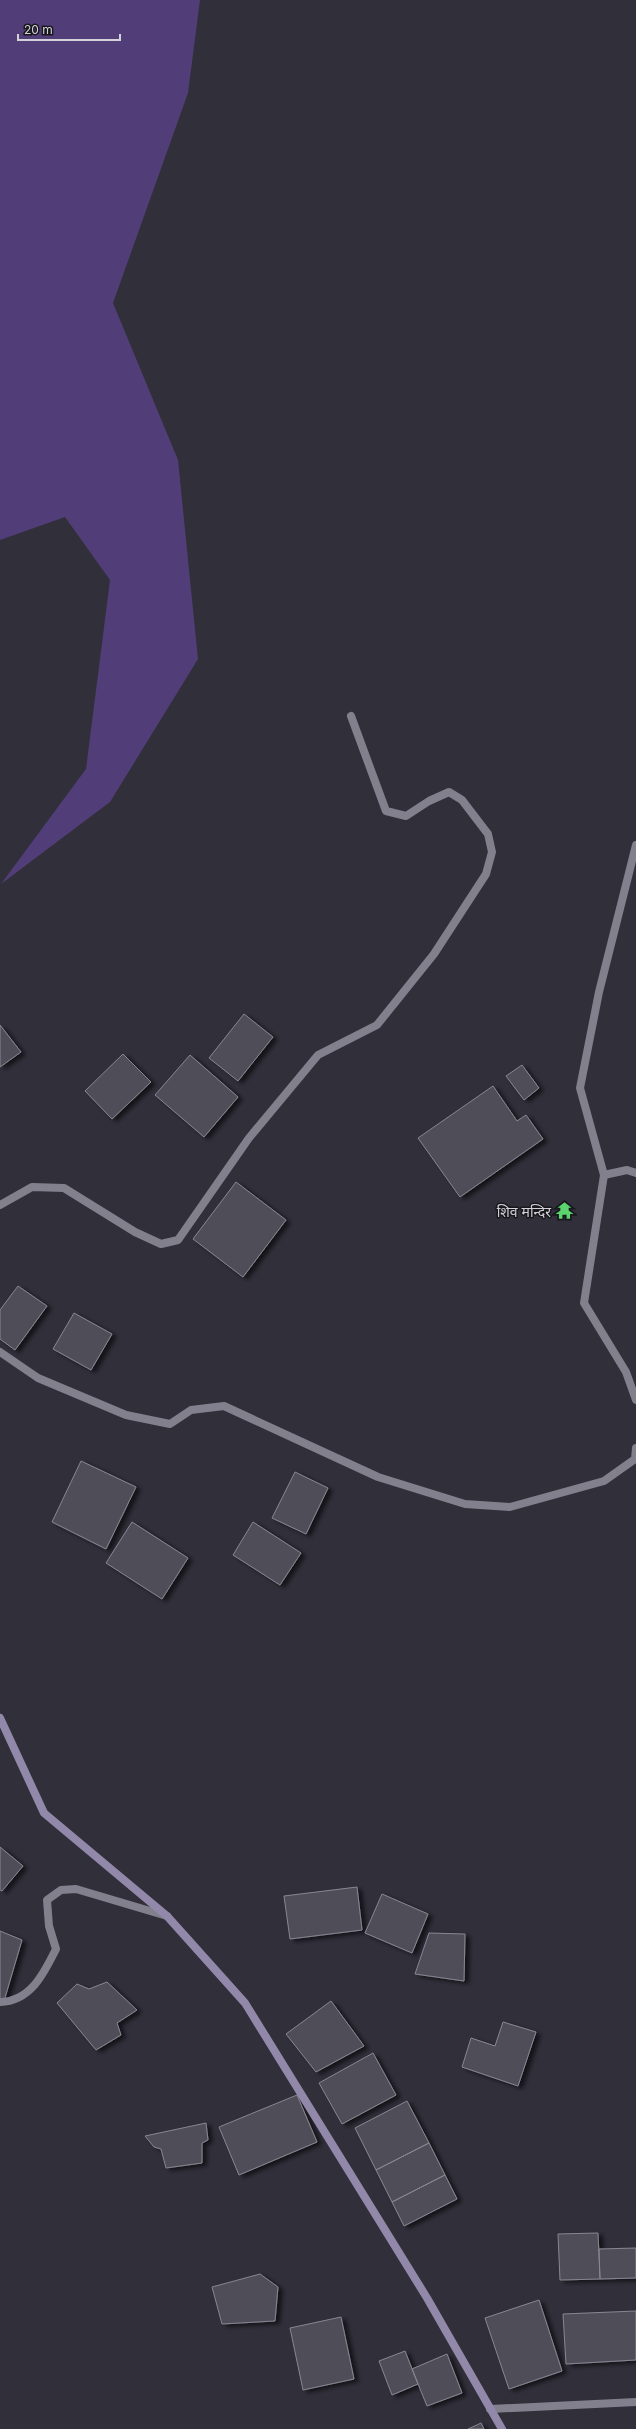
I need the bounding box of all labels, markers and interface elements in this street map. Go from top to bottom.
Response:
scale bar [18,16,120,42]
text: 20 m [24,22,53,37]
temple icon: शिव मन्दिर [554,1201,574,1221]
place label: शिव मन्दिर [497,1203,551,1220]

